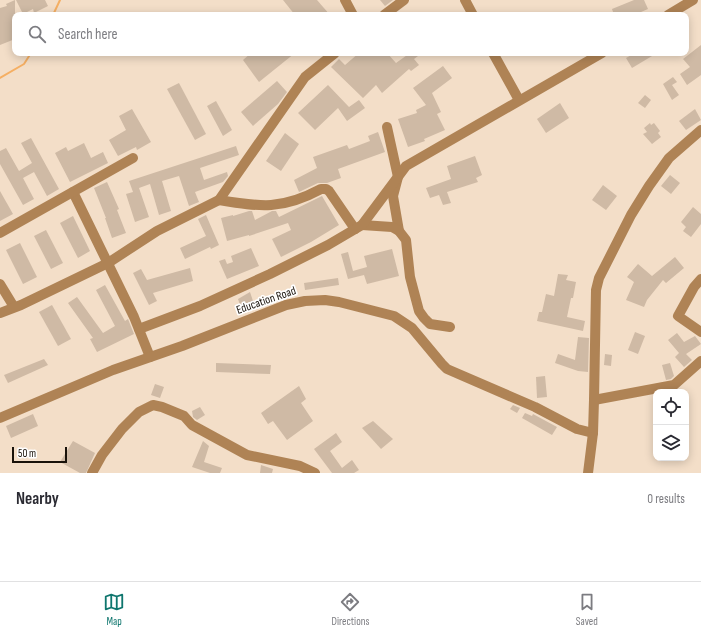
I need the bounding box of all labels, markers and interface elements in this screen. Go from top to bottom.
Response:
search box [12,12,689,56]
icon: search [26,23,48,45]
text: Search here [58,25,118,44]
street label: Education Road [234,283,298,318]
map controls [653,389,689,461]
button: locate [653,389,689,425]
button: layers [653,425,689,461]
scale bar [12,445,67,464]
text: 50 m [18,447,36,460]
text: Nearby [16,489,59,509]
text: 0 results [647,491,685,507]
tab: Map [103,591,125,628]
tab: Directions [332,591,369,628]
tab: Saved [576,591,598,628]

